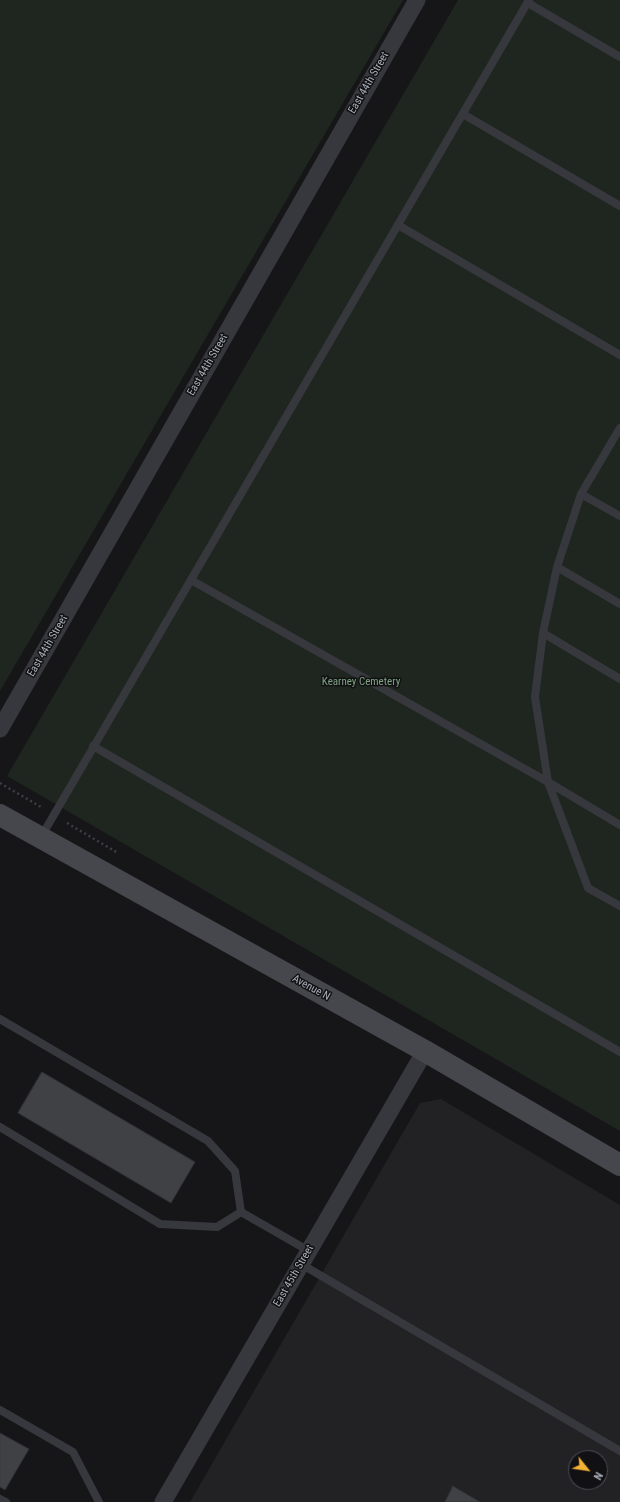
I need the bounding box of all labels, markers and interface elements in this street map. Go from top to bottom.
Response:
street label: East 44th Street [346,50,392,116]
street label: East 44th Street [185,332,231,398]
street label: East 44th Street [25,613,71,679]
park label: Kearney Cemetery [322,675,400,689]
street label: Avenue N [290,972,332,1004]
street label: East 45th Street [271,1243,317,1309]
north arrow [568,1450,608,1490]
text: N [591,1470,605,1482]

